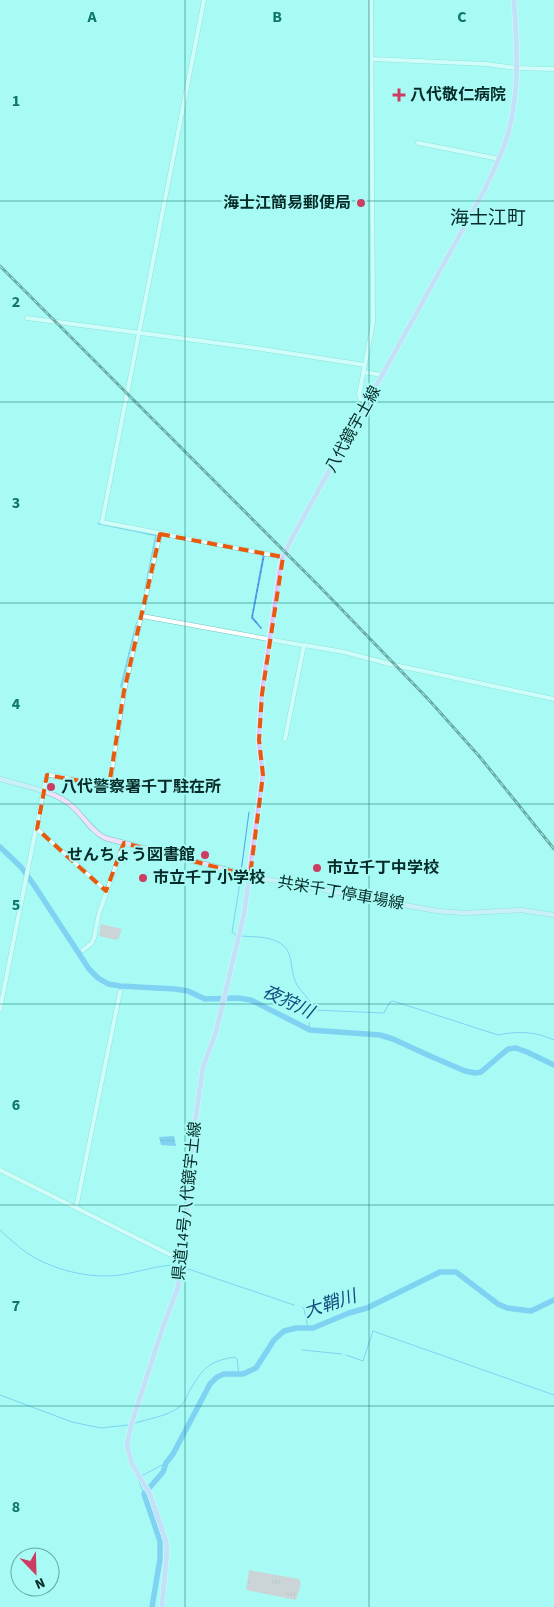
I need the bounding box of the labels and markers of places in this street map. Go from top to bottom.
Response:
place label: 八代敬仁病院 [410,84,506,106]
marker: 八代敬仁病院 [392,88,406,102]
place label: 海士江簡易郵便局 [223,192,351,214]
marker: 海士江簡易郵便局 [355,197,367,209]
place label: 八代警察署千丁駐在所 [61,776,221,798]
marker: 八代警察署千丁駐在所 [45,781,57,793]
place label: せんちょう図書館 [67,844,195,866]
marker: せんちょう図書館 [199,849,211,861]
place label: 市立千丁中学校 [327,857,439,879]
marker: 市立千丁中学校 [311,862,323,874]
place label: 市立千丁小学校 [153,867,265,889]
marker: 市立千丁小学校 [137,872,149,884]

